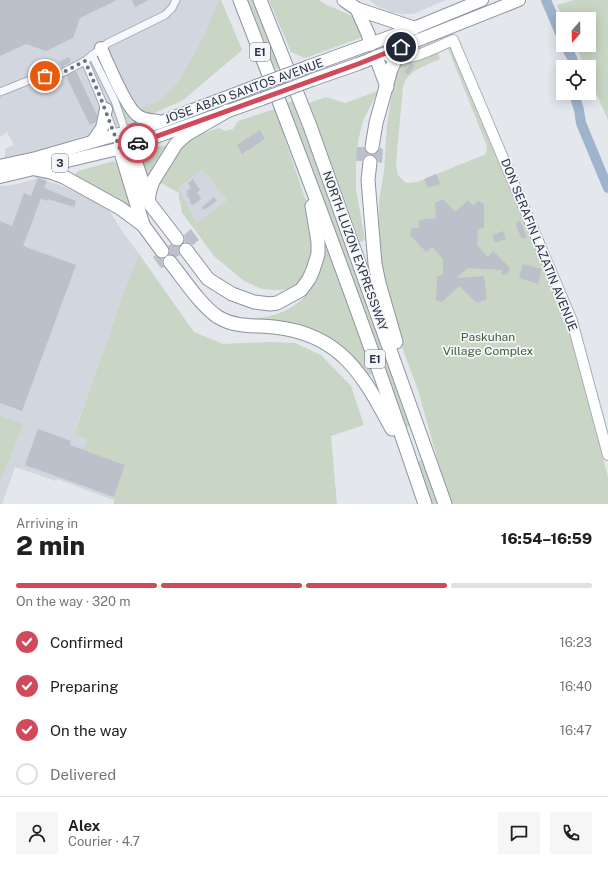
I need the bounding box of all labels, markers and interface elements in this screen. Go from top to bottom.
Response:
north arrow [556,12,596,52]
map controls [556,12,596,100]
pin [384,30,418,64]
icon: home [390,36,412,58]
road number: E1 [250,43,270,61]
street label: JOSE ABAD SANTOS AVENUE [163,56,325,126]
pin [28,59,62,93]
button: locate [556,60,596,100]
icon: bag [34,65,56,87]
courier [118,123,158,163]
icon: car [127,132,149,154]
road number: 3 [52,154,68,172]
street label: DON SERAFIN LAZATIN AVENUE [498,157,580,333]
street label: NORTH LUZON EXPRESSWAY [320,169,391,333]
park label: Paskuhan Village Complex [443,330,534,358]
road number: E1 [365,350,385,368]
text: Arriving in [16,516,78,531]
text: 2 min [16,530,85,561]
text: 16:54–16:59 [501,530,592,547]
text: On the way · 320 m [16,594,130,609]
icon: check [16,631,38,653]
text: Confirmed [50,634,123,651]
text: 16:23 [559,635,592,650]
icon: check [16,675,38,697]
text: Preparing [50,678,119,695]
text: 16:40 [560,679,592,694]
icon: check [16,719,38,741]
text: On the way [50,722,127,739]
text: 16:47 [560,723,592,738]
text: Delivered [50,766,116,783]
button: person [16,812,58,854]
button: chat [498,812,540,854]
button: phone [550,812,592,854]
text: Alex [68,817,100,834]
text: Courier · 4.7 [68,834,140,849]

